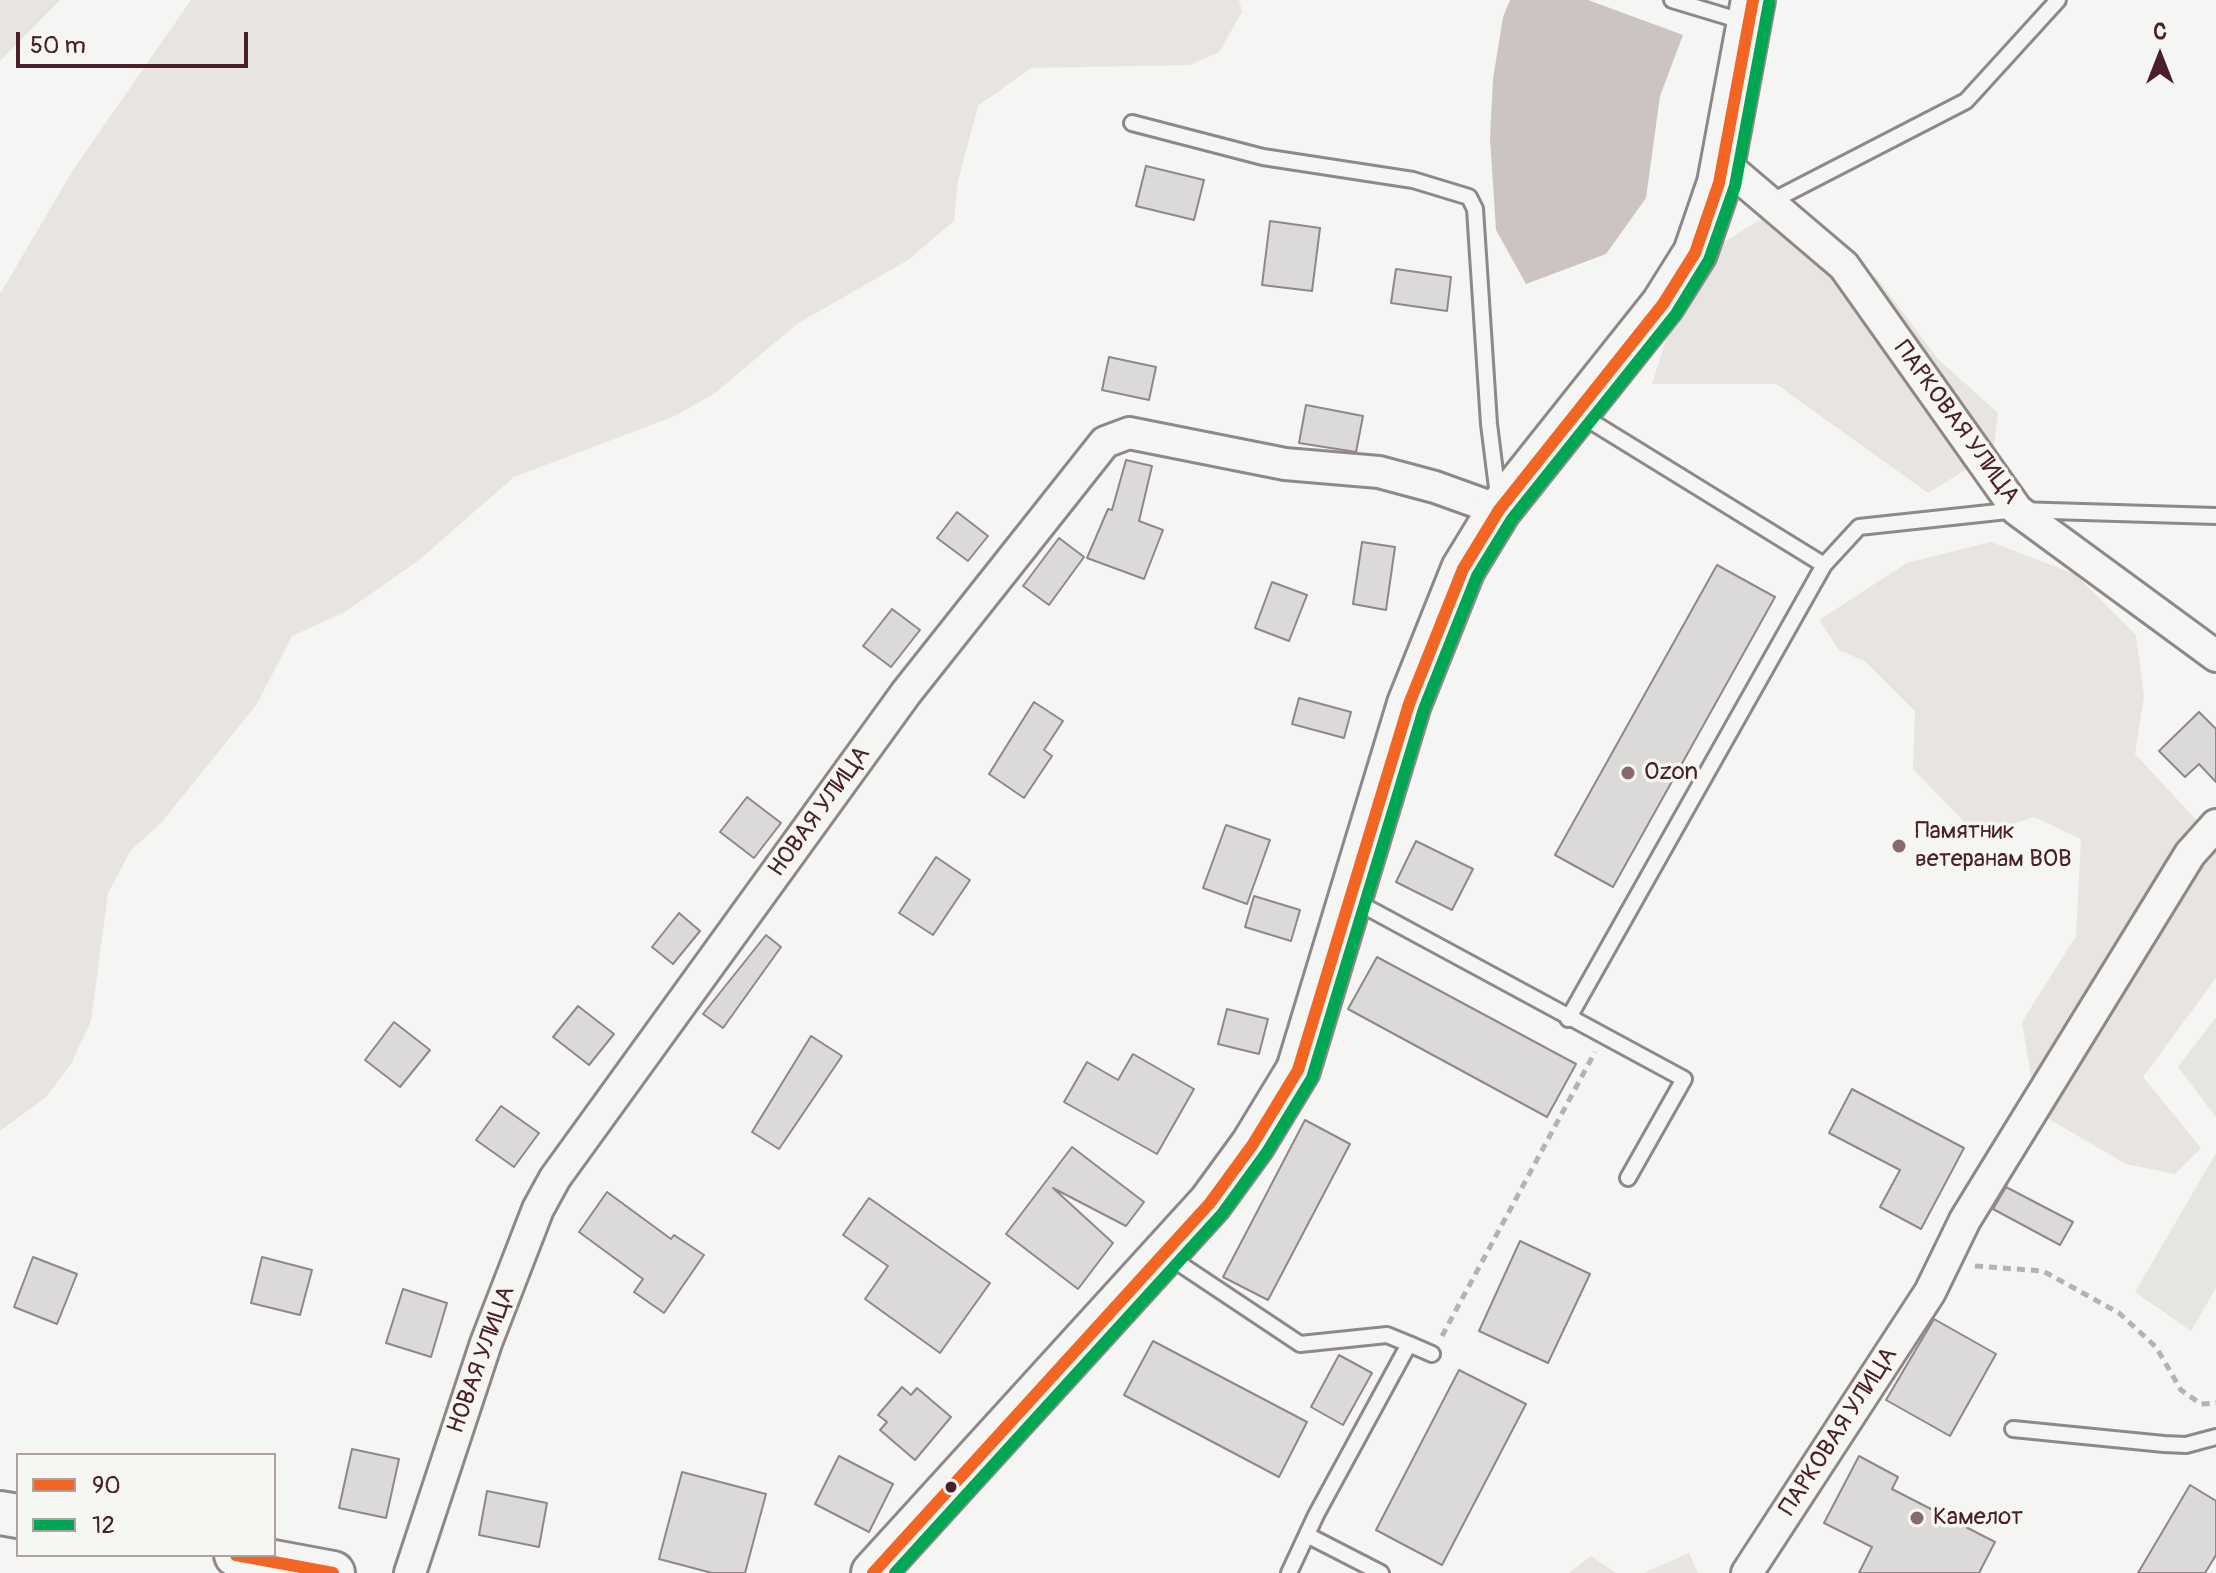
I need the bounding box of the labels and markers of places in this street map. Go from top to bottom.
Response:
place label: Ozon [1644,759,1698,787]
marker: Ozon [1619,764,1637,782]
place label: Памятник ветеранам ВОВ [1915,818,2072,874]
marker: Памятник ветеранам ВОВ [1890,837,1908,855]
unlabelled marker [943,1479,959,1495]
place label: Камелот [1933,1504,2023,1532]
marker: Камелот [1908,1509,1926,1527]

